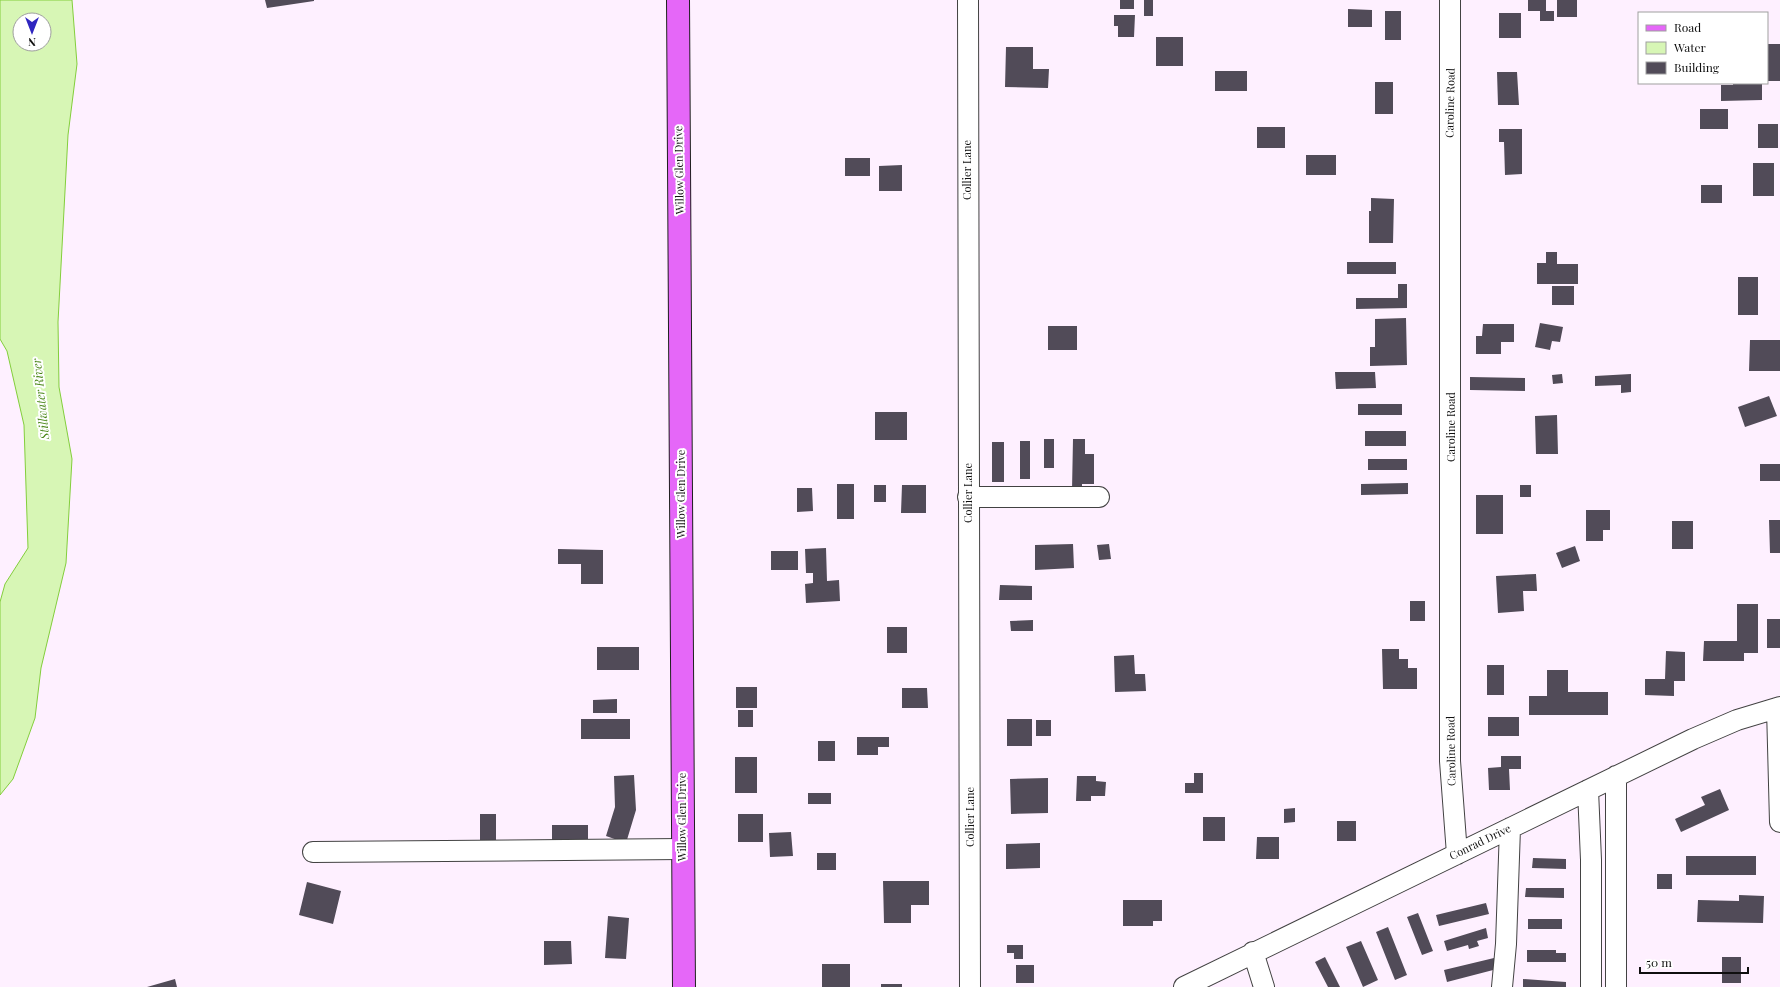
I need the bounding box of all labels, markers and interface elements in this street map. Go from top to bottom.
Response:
north arrow [12,12,52,52]
legend [1638,12,1768,84]
text: Road [1674,19,1701,35]
text: N [28,35,36,50]
text: Water [1673,39,1707,55]
text: Building [1674,59,1720,75]
street label: Caroline Road [1441,67,1458,138]
street label: Willow Glen Drive [670,125,687,215]
street label: Collier Lane [959,140,974,200]
water label: Stillwater River [28,357,52,441]
street label: Caroline Road [1443,391,1458,462]
street label: Willow Glen Drive [673,449,688,539]
street label: Collier Lane [960,463,975,523]
street label: Caroline Road [1442,715,1459,786]
street label: Willow Glen Drive [674,772,689,862]
street label: Collier Lane [962,787,977,847]
street label: Conrad Drive [1447,820,1513,863]
scale bar [1640,949,1748,975]
text: 50 m [1646,954,1672,970]

